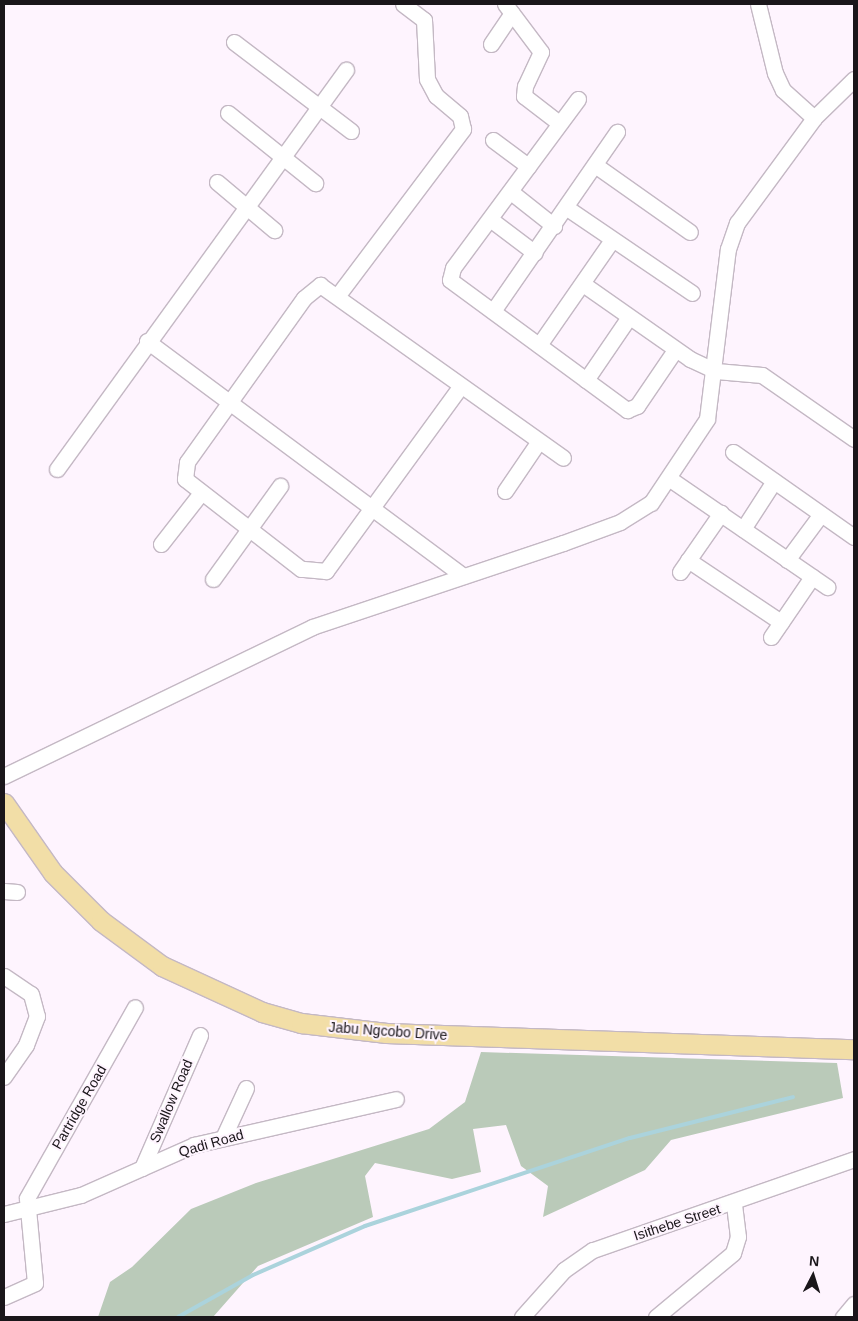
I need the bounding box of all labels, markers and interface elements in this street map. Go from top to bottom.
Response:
street label: Jabu Ngcobo Drive [328,1018,448,1044]
street label: Swallow Road [146,1057,196,1145]
street label: Partridge Road [48,1062,110,1152]
street label: Qadi Road [177,1126,245,1160]
street label: Isithebe Street [631,1200,723,1244]
north arrow [788,1251,838,1301]
text: N [809,1253,820,1269]

